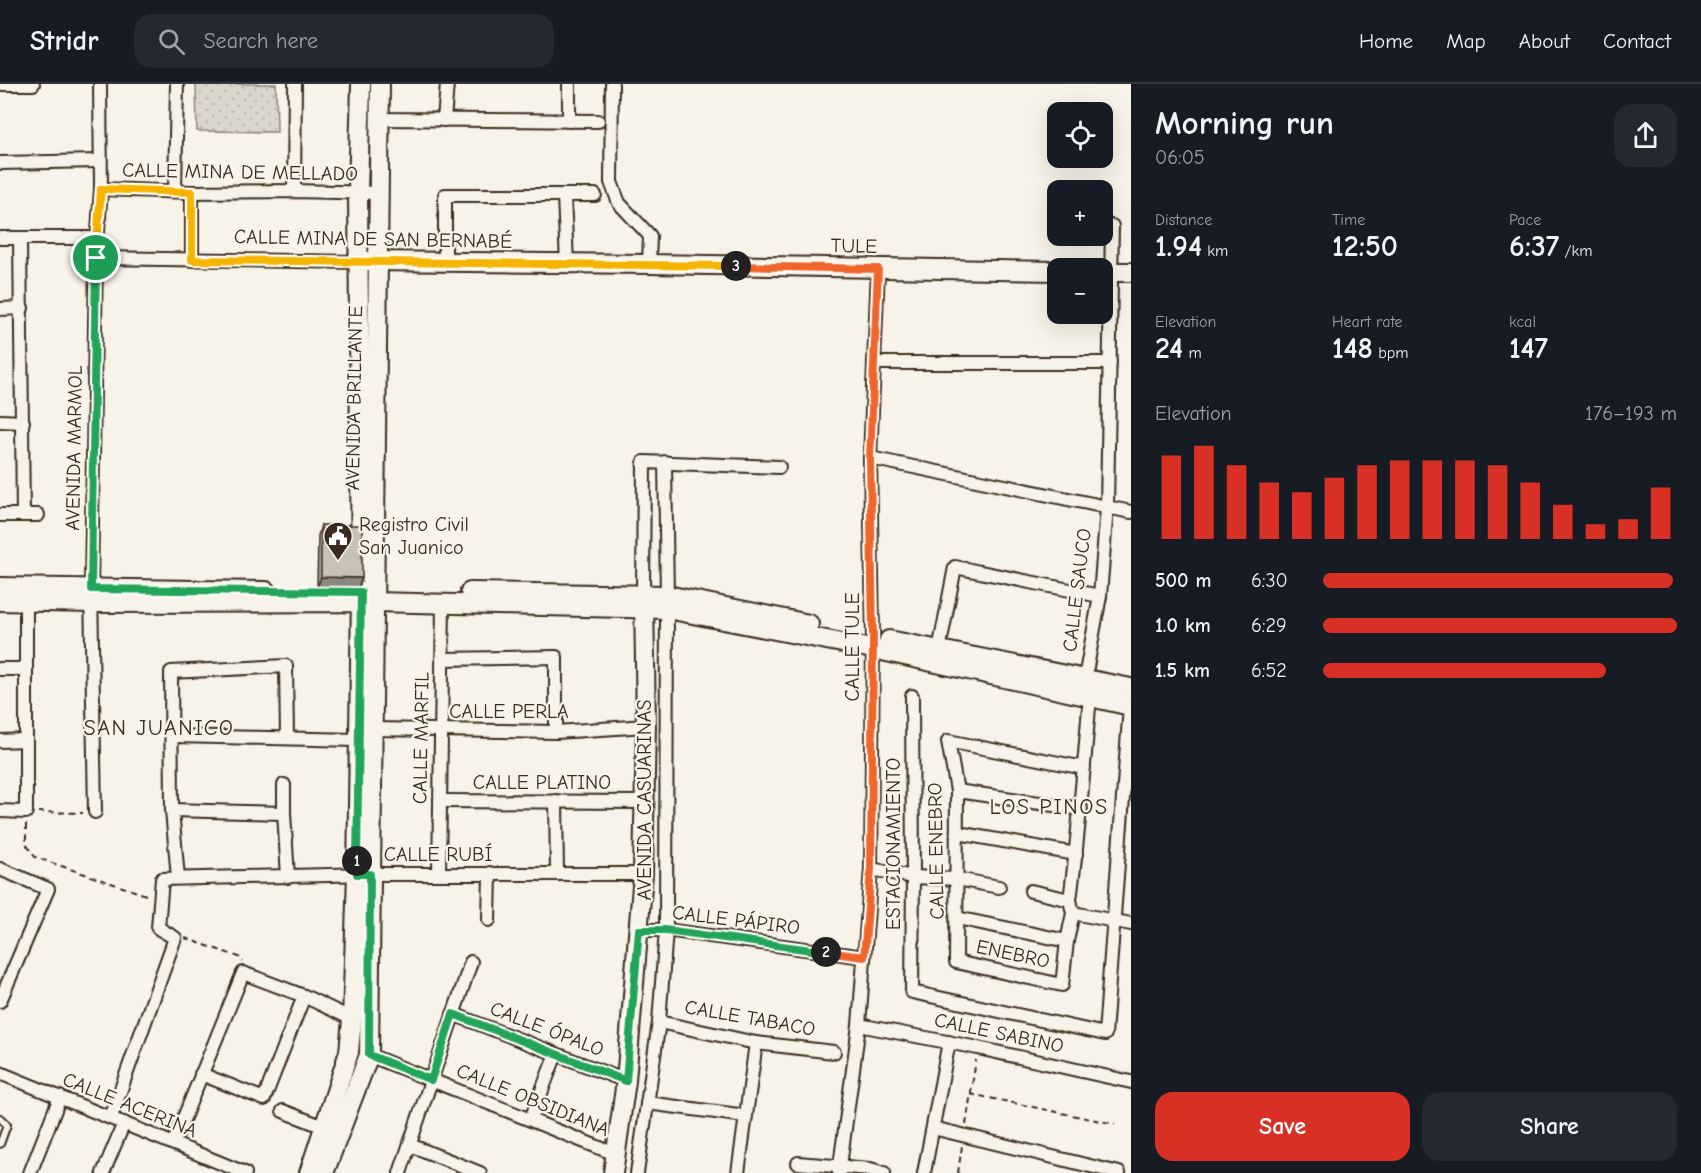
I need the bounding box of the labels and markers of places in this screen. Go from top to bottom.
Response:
pin [70,232,121,283]
pin: 3 [721,251,751,281]
place label: Registro Civil San Juanico [359,513,469,559]
public building icon: Registro Civil San Juanico [322,520,354,562]
pin: 1 [342,846,372,876]
pin: 2 [811,937,841,967]

